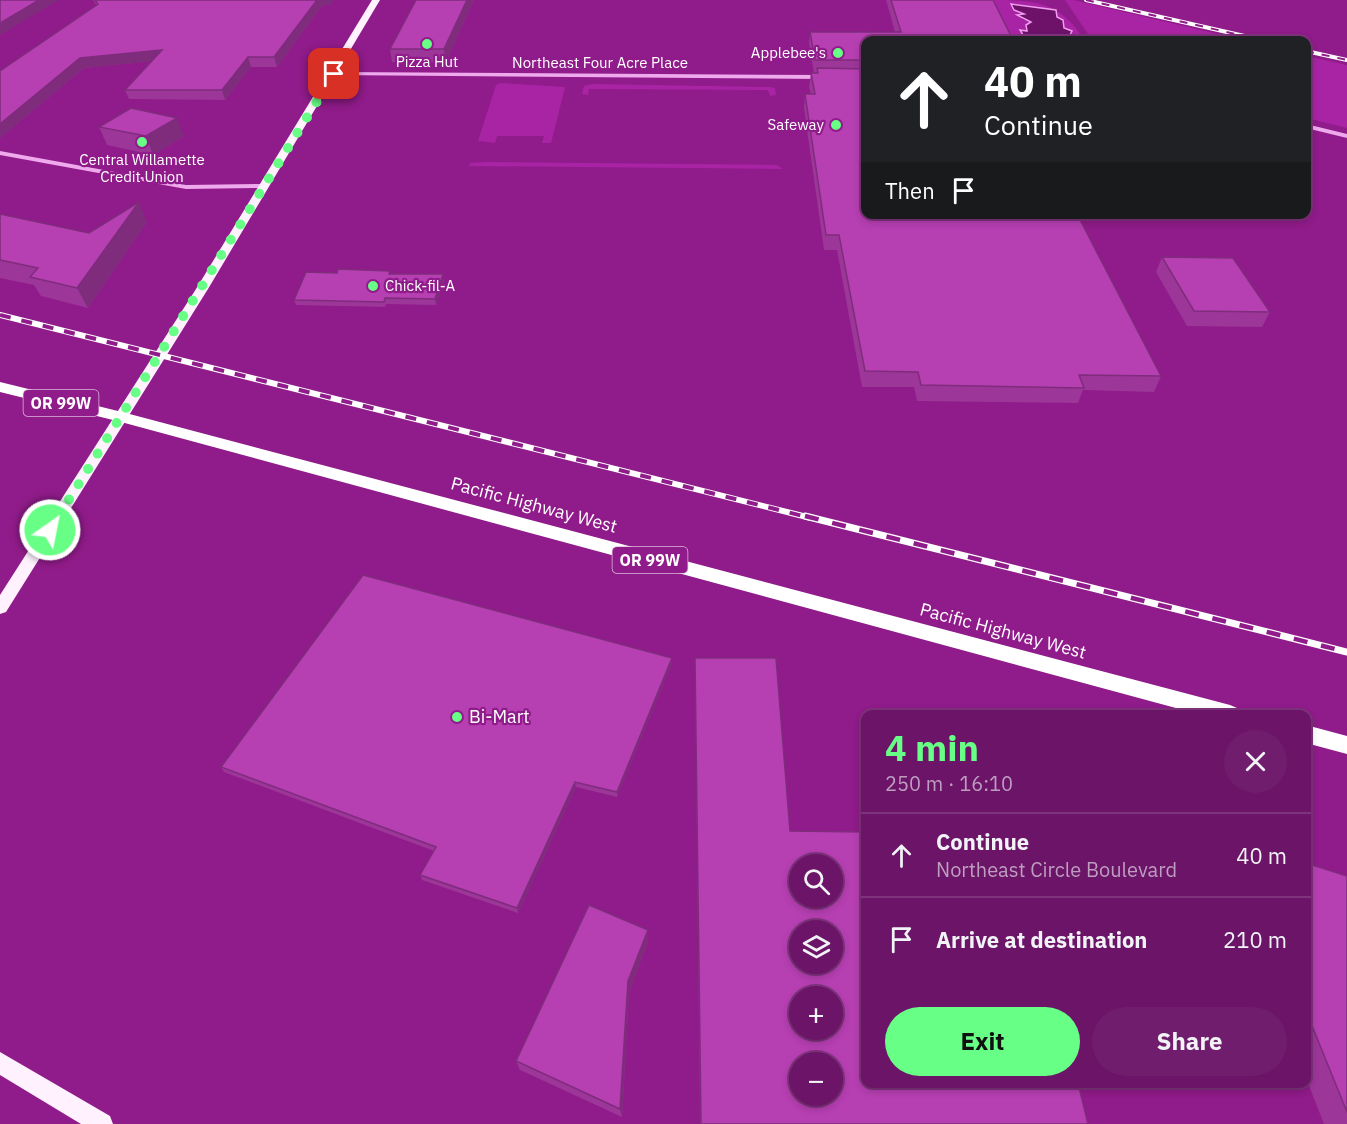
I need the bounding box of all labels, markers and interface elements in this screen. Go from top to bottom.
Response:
marker: Pizza Hut [420,37,434,51]
place label: Applebee's [751,43,826,62]
marker: Applebee's [831,46,845,60]
pin [308,48,359,99]
place label: Pizza Hut [396,52,458,71]
street label: Northeast Four Acre Place [512,53,688,72]
text: 40 m [984,54,1082,109]
icon: arrive [317,57,350,90]
icon: ahead [885,60,963,138]
text: Continue [984,107,1093,142]
place label: Safeway [768,115,825,134]
marker: Safeway [829,118,843,132]
marker: Central Willamette Credit Union [135,135,149,149]
place label: Central Willamette Credit Union [79,150,205,186]
icon: arrive [947,174,980,207]
text: Then [885,176,935,205]
place label: Chick-fil-A [385,276,455,295]
marker: Chick-fil-A [366,279,380,293]
road number: OR 99W [23,390,98,416]
street label: Pacific Highway West [448,471,620,538]
position arrow [18,498,82,562]
road number: OR 99W [612,547,688,573]
street label: Pacific Highway West [917,597,1089,664]
place label: Bi-Mart [469,705,530,728]
marker: Bi-Mart [450,710,464,724]
text: 4 min [885,724,979,771]
button: close [1224,730,1287,793]
text: 250 m · 16:10 [885,770,1013,797]
text: Continue [936,827,1029,856]
icon: ahead [885,839,918,872]
text: 40 m [1236,841,1287,870]
map controls [789,854,843,1106]
button: search [789,854,843,908]
text: Northeast Circle Boulevard [936,856,1177,883]
button: layers [789,920,843,974]
icon: arrive [885,923,918,956]
text: Arrive at destination [936,925,1147,954]
text: 210 m [1223,925,1287,954]
button: + [789,986,843,1040]
button: Exit [885,1007,1080,1076]
button: Share [1092,1007,1287,1076]
button: − [789,1052,843,1106]

